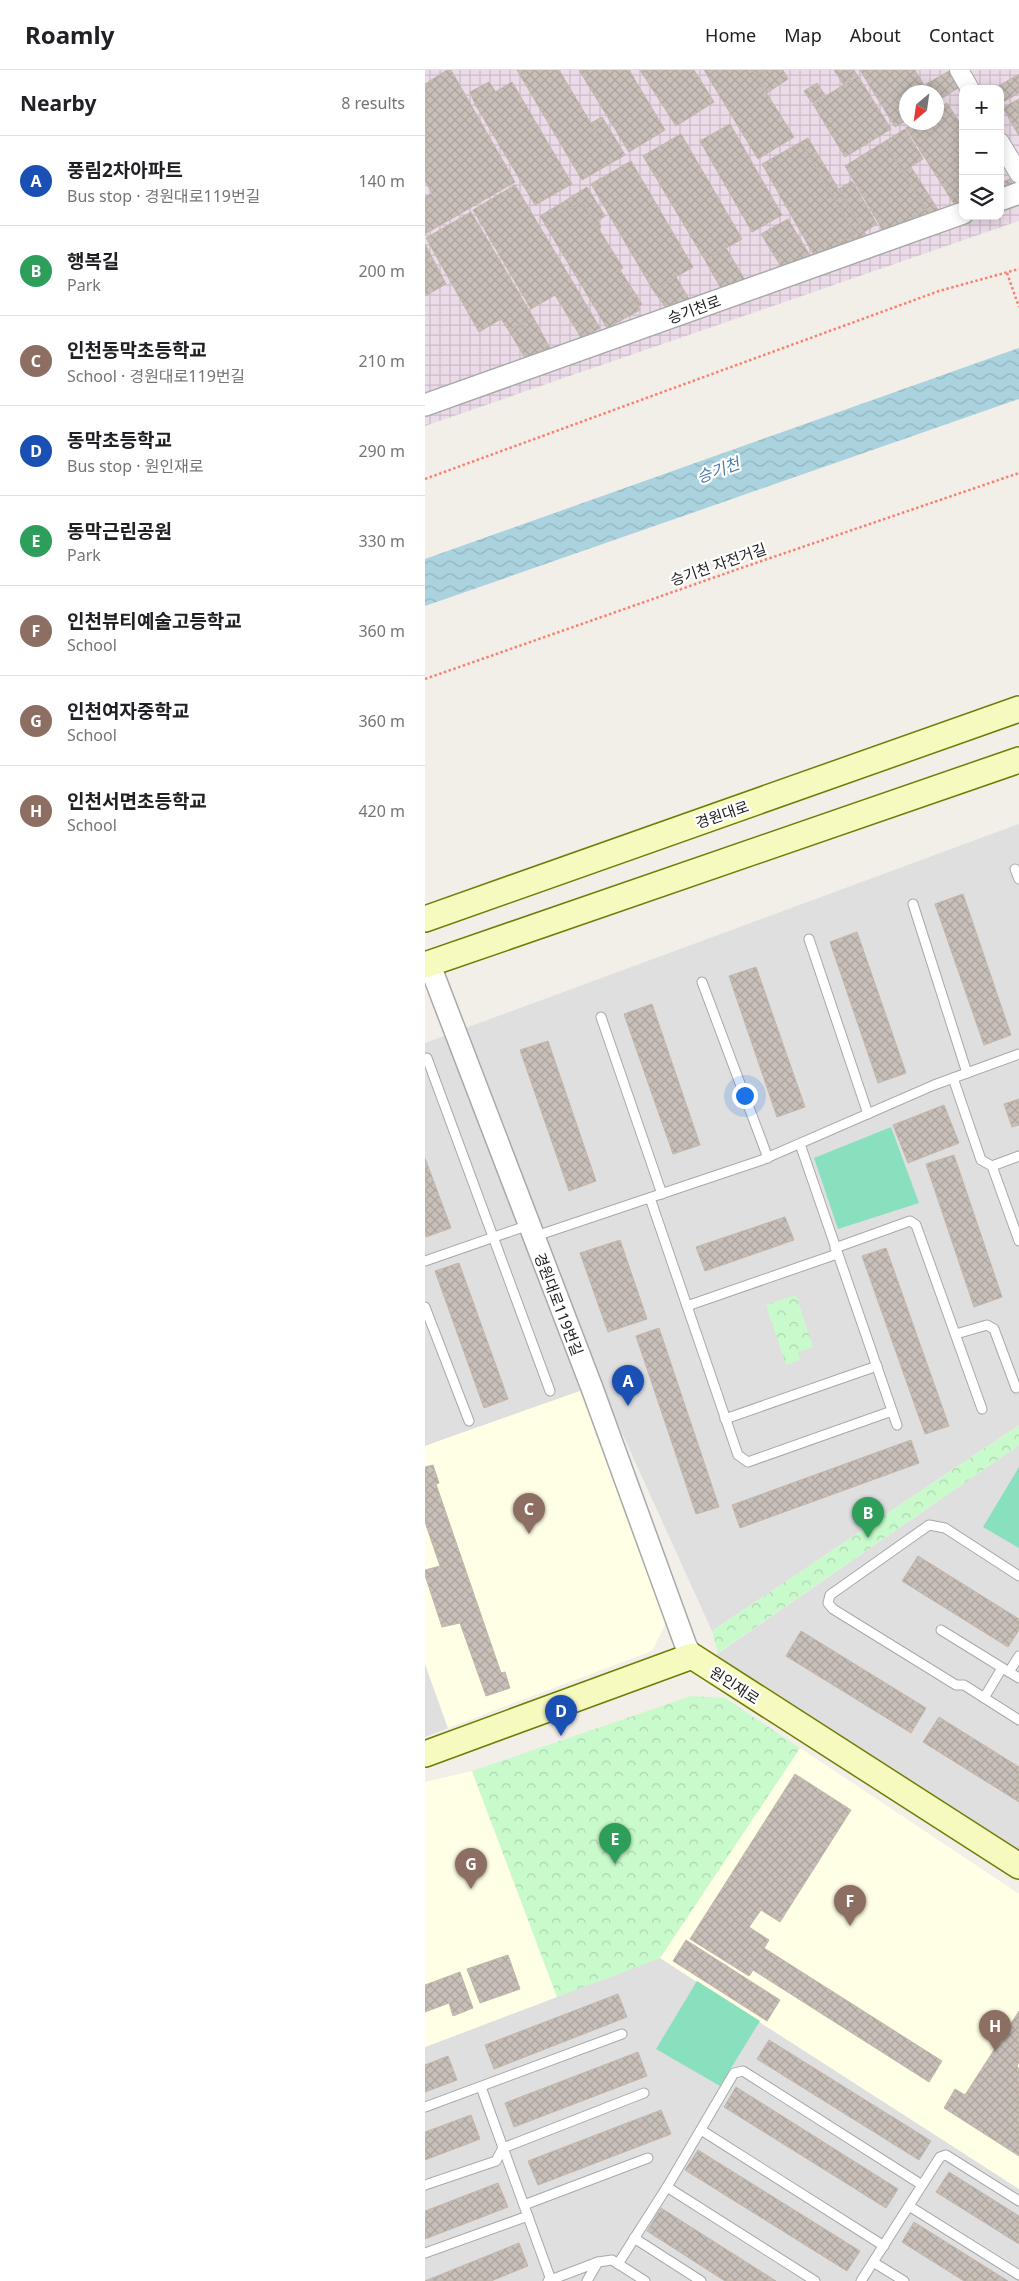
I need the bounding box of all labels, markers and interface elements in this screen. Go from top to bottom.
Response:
text: Roamly [25,18,114,51]
text: Home [705,23,756,47]
text: Map [784,23,822,47]
text: About [850,23,901,47]
text: Contact [929,23,994,47]
north arrow [899,85,944,130]
map controls [959,85,1004,220]
button: + [959,85,1004,130]
text: Nearby [20,89,96,117]
text: 8 results [341,92,405,114]
button: − [959,130,1004,175]
text: 풍림2차아파트 [67,157,183,183]
text: A [30,170,42,192]
text: 140 m [358,170,405,192]
button: layers [959,175,1004,220]
text: Bus stop · 경원대로119번길 [67,185,260,207]
text: 행복길 [67,248,119,274]
text: B [31,260,41,282]
text: 200 m [358,260,405,282]
text: Park [67,274,101,296]
street label: 승기천로 [665,290,723,328]
text: 인천동막초등학교 [67,337,207,363]
text: C [31,350,41,372]
text: 210 m [358,350,405,372]
text: School · 경원대로119번길 [67,365,245,387]
text: 동막초등학교 [67,427,172,453]
text: D [30,440,42,462]
text: 290 m [358,440,405,462]
water label: 승기천 [693,451,745,488]
text: Bus stop · 원인재로 [67,455,204,477]
text: 동막근린공원 [67,518,172,544]
text: E [32,530,40,552]
text: 330 m [358,530,405,552]
street label: 승기천 자전거길 [667,538,769,590]
text: Park [67,544,101,566]
text: 인천뷰티예술고등학교 [67,608,242,634]
text: F [32,620,40,642]
text: 360 m [358,620,405,642]
text: School [67,634,117,656]
text: 인천여자중학교 [67,698,189,724]
text: G [30,710,42,732]
text: 360 m [358,710,405,732]
text: School [67,724,117,746]
text: 인천서면초등학교 [67,788,207,814]
street label: 경원대로 [693,796,751,832]
text: H [30,800,42,822]
text: 420 m [358,800,405,822]
text: School [67,814,117,836]
your location [732,1083,758,1109]
street label: 경원대로119번길 [530,1250,588,1358]
pin: A [612,1365,644,1406]
pin: C [513,1493,545,1534]
pin: B [852,1497,884,1538]
street label: 원인재로 [706,1662,764,1708]
pin: D [545,1695,577,1736]
pin: E [599,1823,631,1864]
pin: G [455,1848,487,1889]
pin: F [834,1885,866,1926]
pin: H [979,2010,1011,2051]

